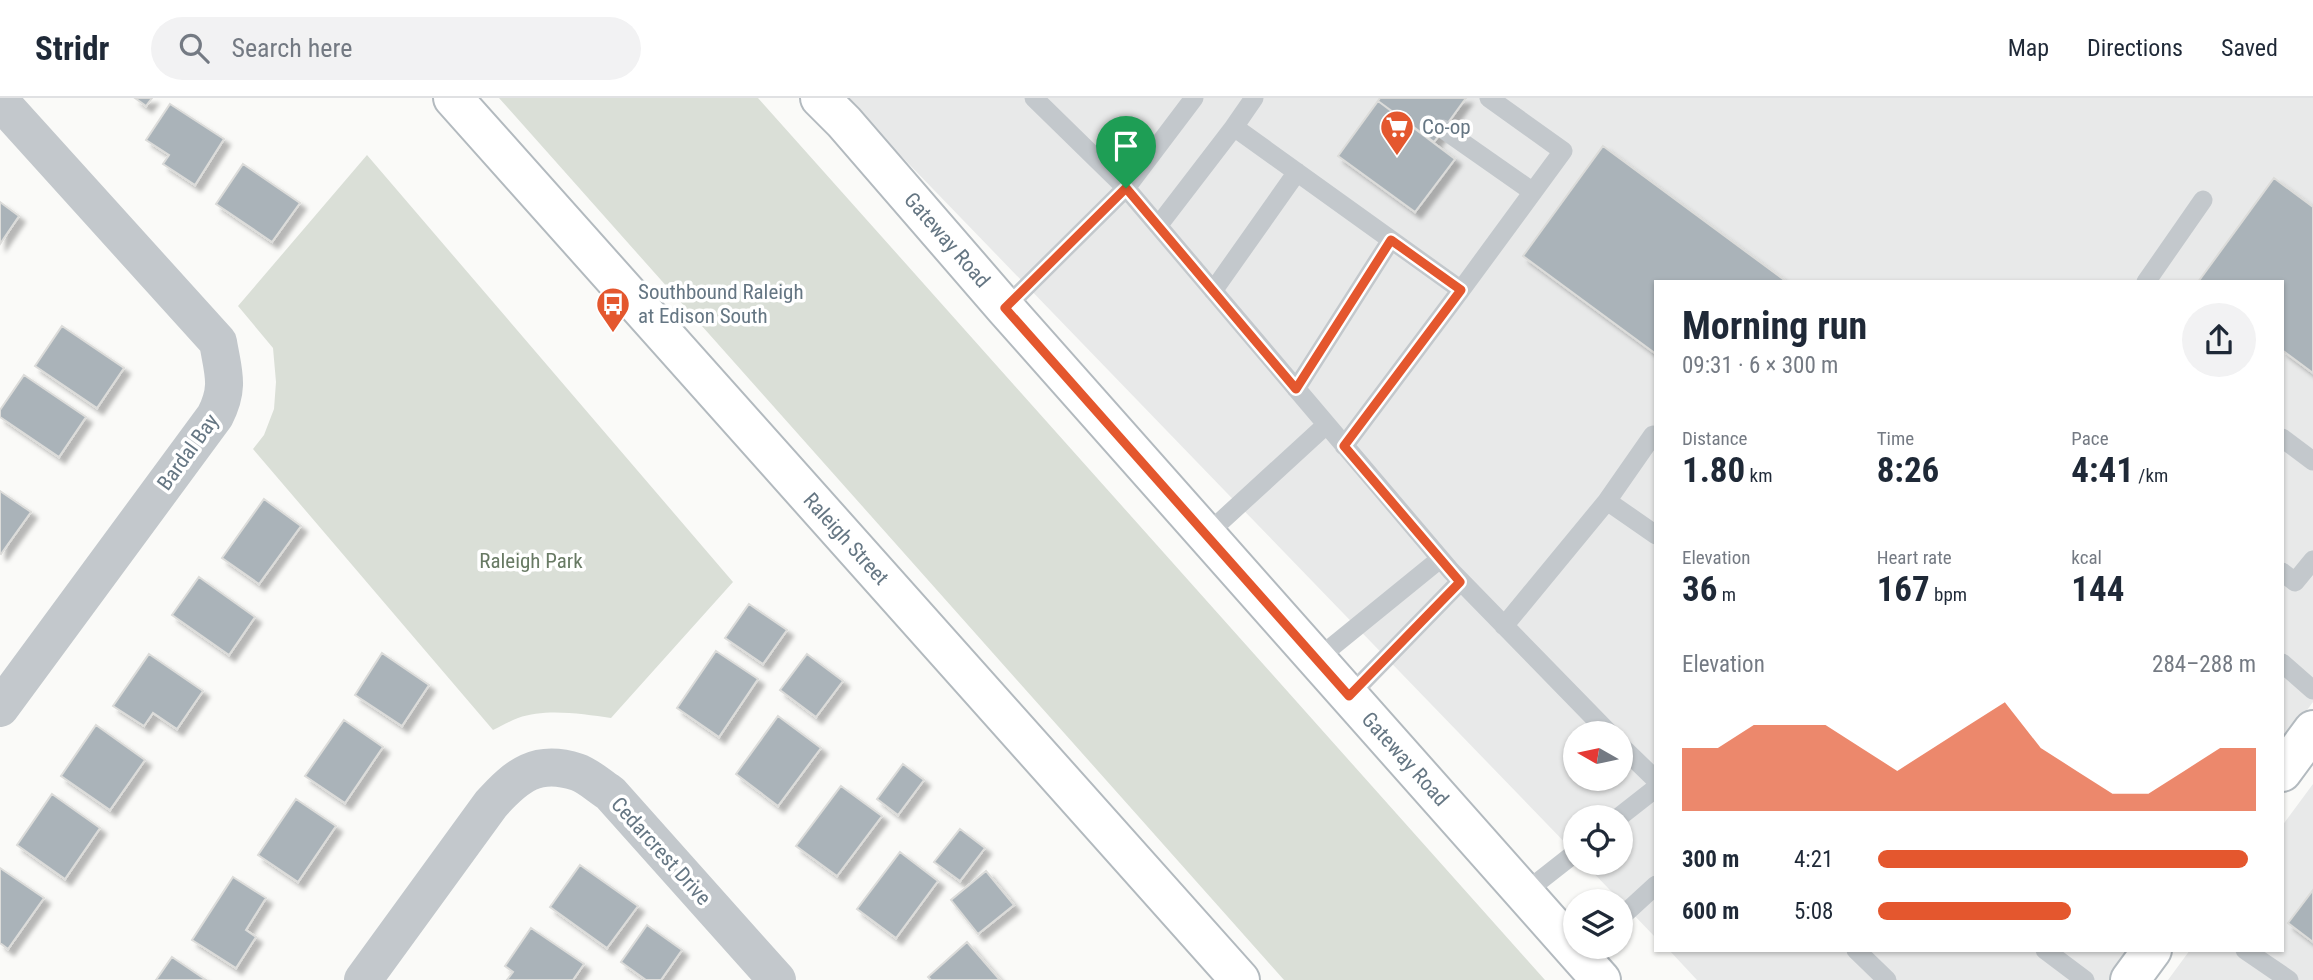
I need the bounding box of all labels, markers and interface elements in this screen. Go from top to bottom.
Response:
search box [151,17,641,80]
text: Stridr [35,29,109,68]
icon: search [175,29,213,67]
text: Search here [231,33,352,63]
text: Map [2008,34,2049,62]
text: Directions [2087,34,2183,62]
text: Saved [2221,34,2278,62]
supermarket icon: Co-op [1378,108,1416,157]
place label: Co-op [1422,115,1471,139]
pin [1096,116,1156,188]
icon: arrive [1107,127,1145,165]
street label: Gateway Road [899,188,995,292]
place label: Southbound Raleigh at Edison South [638,280,804,328]
bus stop icon: Southbound Raleigh at Edison South [594,285,632,334]
button: share [2182,303,2256,377]
text: Morning run [1682,304,1867,348]
text: 09:31 · 6 × 300 m [1682,352,1838,379]
street label: Bardal Bay [152,409,224,495]
text: Distance [1682,427,1747,450]
text: Time [1877,427,1914,450]
text: Pace [2071,427,2109,450]
text: 1.80 [1682,450,1745,491]
text: 8:26 [1877,450,1939,491]
text: 4:41 [2071,450,2134,491]
text: km [1745,464,1772,487]
text: /km [2134,464,2168,487]
street label: Raleigh Street [799,488,893,590]
text: Elevation [1682,546,1750,569]
text: Heart rate [1877,546,1952,569]
text: kcal [2071,546,2102,569]
park label: Raleigh Park [479,549,583,573]
text: 36 [1682,569,1717,610]
text: 167 [1877,569,1930,610]
text: 144 [2071,569,2124,610]
text: m [1717,583,1736,606]
text: bpm [1930,583,1967,606]
text: Elevation [1682,651,1765,678]
text: 284–288 m [2152,651,2256,678]
street label: Gateway Road [1357,707,1453,811]
north arrow [1563,721,1633,791]
map controls [1563,721,1633,959]
street label: Cedarcrest Drive [606,792,716,910]
button: locate [1563,805,1633,875]
text: 300 m [1682,846,1739,873]
text: 4:21 [1794,846,1833,873]
button: layers [1563,889,1633,959]
text: 600 m [1682,898,1739,925]
text: 5:08 [1794,898,1833,925]

